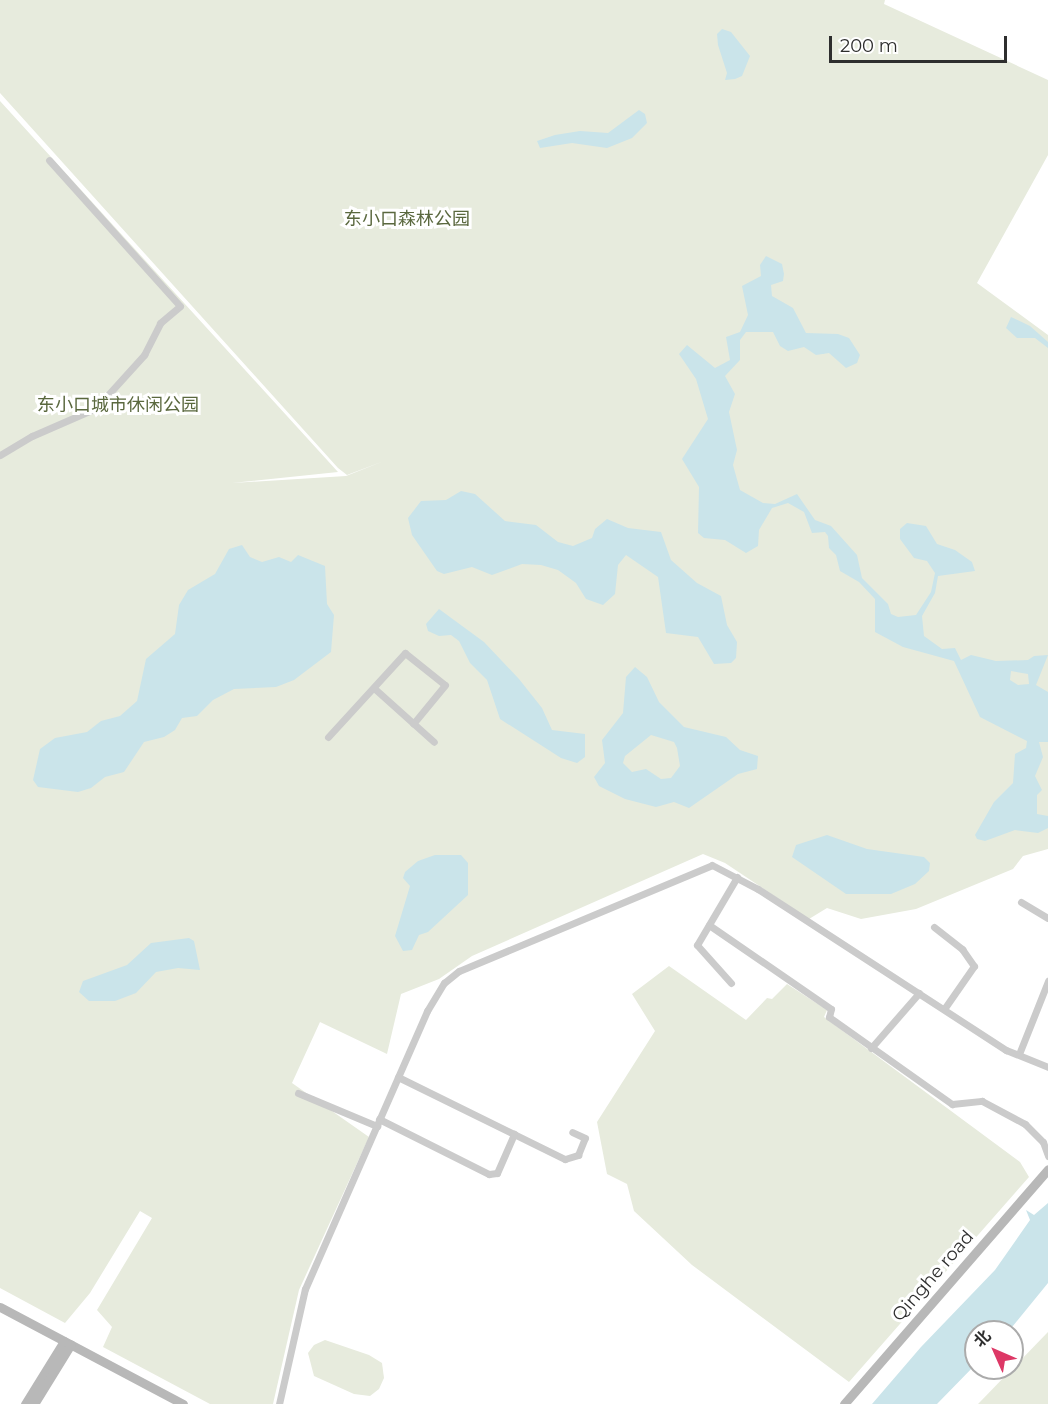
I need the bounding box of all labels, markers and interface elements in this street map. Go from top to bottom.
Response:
scale bar [832,24,1010,62]
text: 200 m [840,35,898,57]
park label: 东小口森林公园 [344,208,470,230]
park label: 东小口城市休闲公园 [37,394,199,416]
street label: Qinghe road [888,1226,978,1326]
north arrow [964,1320,1024,1380]
text: 北 [970,1326,995,1351]

